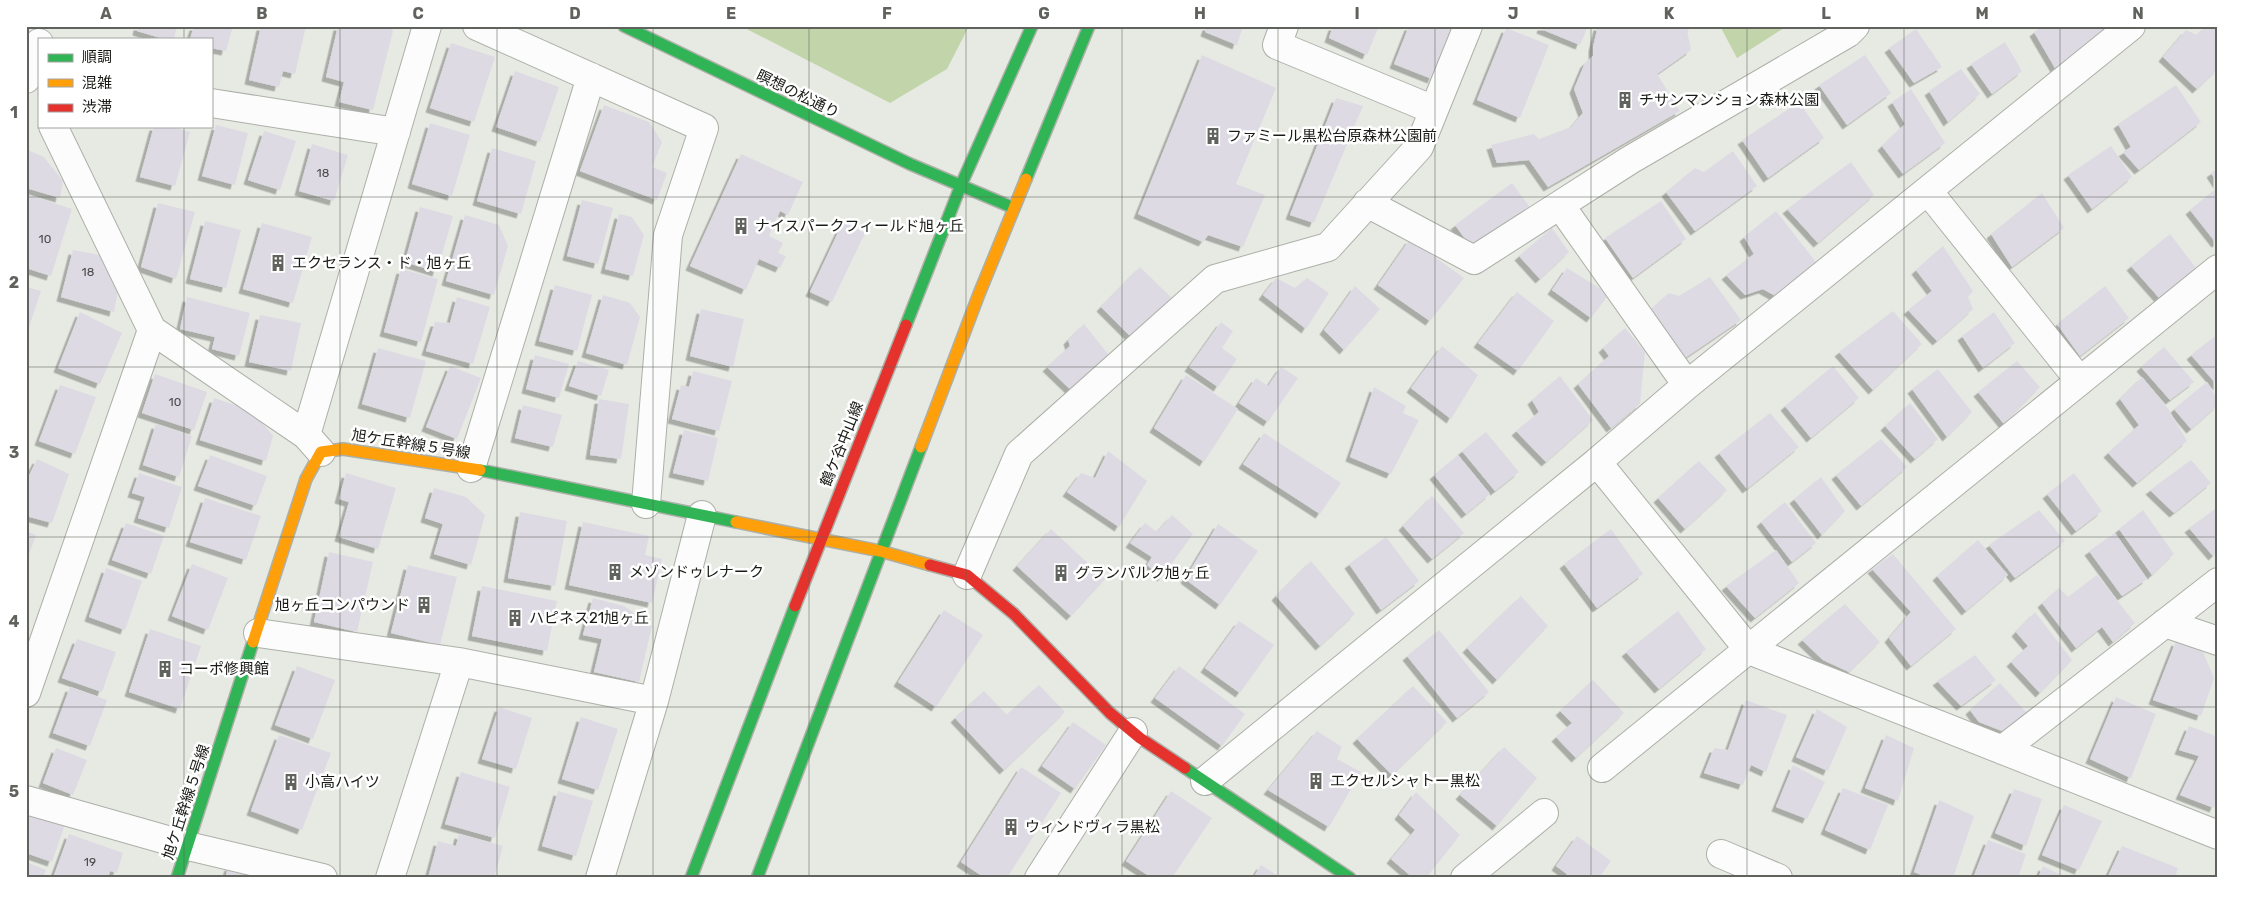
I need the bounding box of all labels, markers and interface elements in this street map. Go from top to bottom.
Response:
text: A [100,4,112,23]
text: B [256,4,268,23]
text: C [412,4,424,23]
text: D [569,4,581,23]
text: E [726,4,736,23]
text: F [882,4,892,23]
text: G [1038,4,1050,23]
text: H [1194,4,1206,23]
text: I [1354,4,1360,23]
text: J [1508,4,1518,23]
text: K [1664,4,1675,23]
text: L [1821,4,1831,23]
text: M [1975,4,1989,23]
text: N [2132,4,2144,23]
legend [38,38,212,128]
text: 順調 [82,48,112,66]
street label: 瞑想の松通り [754,66,842,122]
text: 混雑 [82,74,112,92]
building icon: チサンマンション森林公園 [1615,90,1635,110]
place label: チサンマンション森林公園 [1639,91,1819,109]
text: 渋滞 [82,98,112,116]
text: 1 [10,103,18,122]
building icon: ファミール黒松台原森林公園前 [1203,126,1223,146]
place label: ファミール黒松台原森林公園前 [1227,127,1437,145]
house number: 18 [317,166,329,180]
building icon: ナイスパークフィールド旭ヶ丘 [731,216,751,236]
place label: ナイスパークフィールド旭ヶ丘 [755,217,964,235]
house number: 10 [39,232,51,246]
building icon: エクセランス・ド・旭ヶ丘 [268,253,288,273]
place label: エクセランス・ド・旭ヶ丘 [292,254,472,272]
house number: 18 [82,265,94,279]
text: 2 [9,273,19,292]
house number: 10 [169,395,181,409]
street label: 鶴ケ谷中山線 [817,399,867,489]
street label: 旭ケ丘幹線５号線 [350,426,472,462]
text: 3 [9,443,19,462]
building icon: メゾンドゥレナーク [605,562,625,582]
place label: メゾンドゥレナーク [629,563,764,581]
building icon: グランパルク旭ヶ丘 [1051,563,1071,583]
place label: グランパルク旭ヶ丘 [1075,564,1210,582]
building icon: 旭ヶ丘コンパウンド [414,595,434,615]
place label: 旭ヶ丘コンパウンド [275,596,410,614]
building icon: ハピネス21旭ヶ丘 [505,608,525,628]
place label: ハピネス21旭ヶ丘 [529,609,649,627]
text: 4 [9,612,20,631]
building icon: コーポ修興館 [155,659,175,679]
place label: コーポ修興館 [179,660,269,678]
street label: 旭ケ丘幹線５号線 [159,742,213,862]
building icon: エクセルシャトー黒松 [1306,771,1326,791]
building icon: 小高ハイツ [281,772,301,792]
place label: エクセルシャトー黒松 [1330,772,1480,790]
place label: 小高ハイツ [305,773,380,791]
text: 5 [9,782,19,801]
building icon: ウィンドヴィラ黒松 [1001,817,1021,837]
place label: ウィンドヴィラ黒松 [1025,818,1160,836]
house number: 19 [84,855,96,869]

